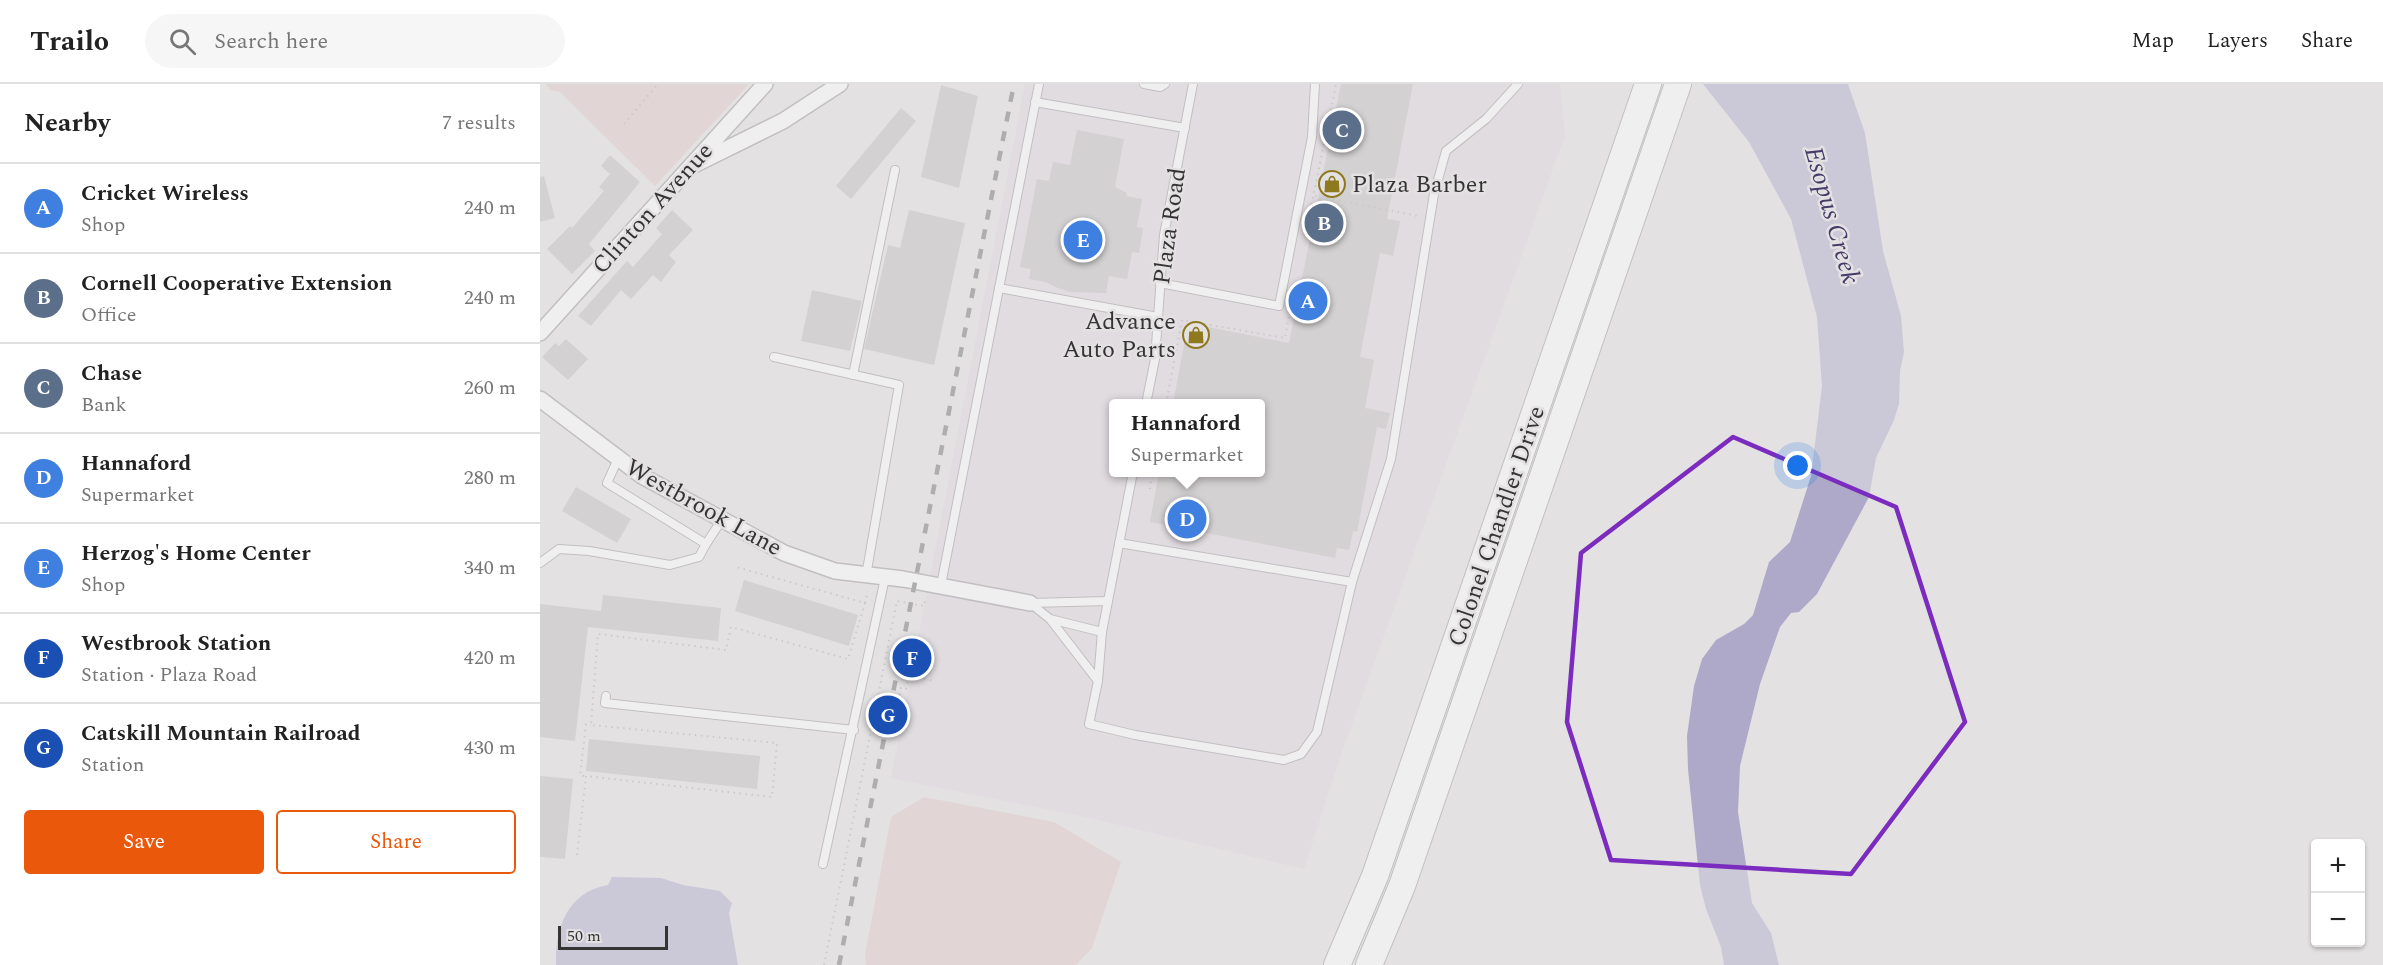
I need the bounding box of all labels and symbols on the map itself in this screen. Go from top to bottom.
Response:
pin: C [1322,108,1362,152]
street label: Clinton Avenue [584,135,722,283]
water label: Esopus Creek [1793,142,1871,289]
street label: Plaza Road [1144,166,1196,287]
place label: Plaza Barber [1352,167,1487,203]
shop icon: Plaza Barber [1317,169,1347,199]
pin: B [1304,200,1344,246]
pin: E [1064,218,1102,262]
pin: A [1288,278,1328,324]
place label: Advance Auto Parts [1063,304,1176,368]
shop icon: Advance Auto Parts [1181,320,1211,350]
street label: Colonel Chandler Drive [1439,401,1555,652]
street label: Westbrook Lane [619,450,788,566]
your location [1783,451,1812,480]
pin: D [1168,496,1206,542]
pin: F [892,636,932,680]
pin: G [868,692,908,738]
scale bar [558,923,668,950]

